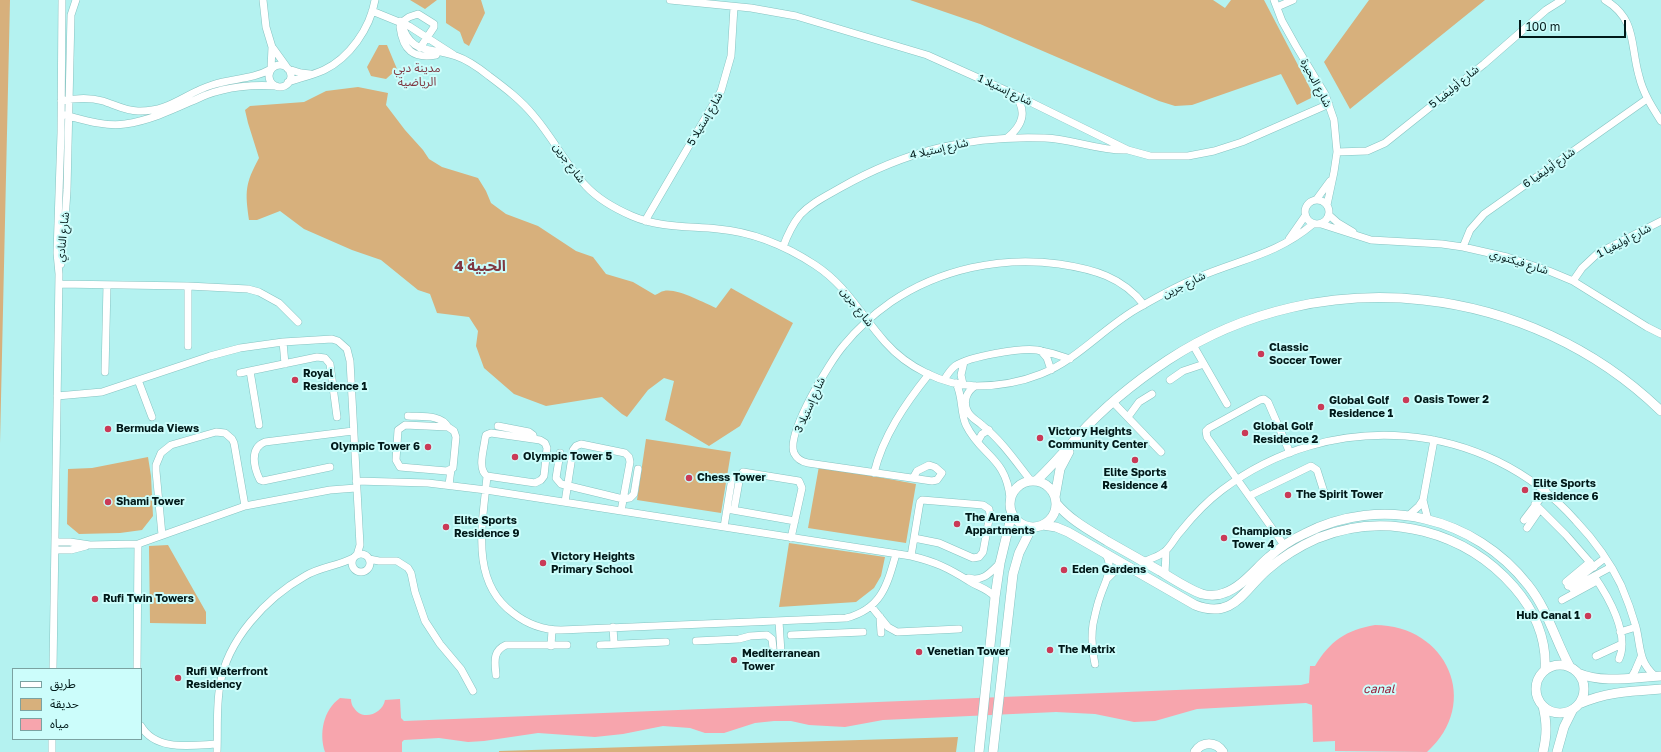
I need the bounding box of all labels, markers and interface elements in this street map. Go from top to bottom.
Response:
scale bar [1521,12,1628,38]
text: 100 m [1526,19,1560,34]
street label: شارع البحيرة [1298,57,1334,109]
district label: مدينة دبي الرياضية [393,61,441,89]
street label: شارع أوليفيا 5 [1426,63,1482,111]
street label: شارع إستيلا 1 [976,72,1034,108]
street label: شارع إستيلا 5 [684,90,726,148]
street label: شارع إستيلا 4 [908,136,970,162]
street label: شارع جرين [550,141,588,185]
street label: شارع أوليفيا 6 [1520,145,1578,191]
street label: شارع النادي [54,211,72,263]
street label: شارع أوليفيا 1 [1595,221,1653,261]
street label: شارع فيكتوري [1488,247,1550,277]
district label: الحبية 4 [454,257,506,275]
street label: شارع جرين [1160,269,1208,301]
street label: شارع جرين [838,285,876,329]
place label: Classic Soccer Tower [1269,341,1342,367]
marker: Classic Soccer Tower [1256,349,1266,359]
place label: Royal Residence 1 [303,367,367,393]
marker: Royal Residence 1 [290,375,300,385]
street label: شارع إستيلا 3 [792,375,828,435]
place label: Oasis Tower 2 [1414,393,1489,407]
place label: Global Golf Residence 1 [1329,394,1393,420]
marker: Oasis Tower 2 [1401,395,1411,405]
marker: Global Golf Residence 1 [1316,402,1326,412]
place label: Global Golf Residence 2 [1253,420,1318,446]
place label: Bermuda Views [116,422,199,436]
marker: Bermuda Views [103,424,113,434]
place label: Victory Heights Community Center [1048,425,1148,451]
marker: Global Golf Residence 2 [1240,428,1250,438]
marker: Victory Heights Community Center [1035,433,1045,443]
place label: Olympic Tower 6 [331,440,420,454]
marker: Olympic Tower 6 [423,442,433,452]
place label: Olympic Tower 5 [523,450,612,464]
marker: Olympic Tower 5 [510,452,520,462]
marker: Elite Sports Residence 4 [1130,455,1140,465]
place label: Elite Sports Residence 4 [1102,466,1168,492]
place label: Chess Tower [697,471,766,485]
marker: Chess Tower [684,473,694,483]
place label: Elite Sports Residence 6 [1533,477,1599,503]
marker: Elite Sports Residence 6 [1520,485,1530,495]
place label: The Spirit Tower [1296,488,1383,502]
marker: The Spirit Tower [1283,490,1293,500]
place label: Shami Tower [116,495,184,509]
marker: Shami Tower [103,497,113,507]
place label: The Arena Appartments [965,511,1035,537]
place label: Elite Sports Residence 9 [454,514,520,540]
marker: The Arena Appartments [952,519,962,529]
marker: Elite Sports Residence 9 [441,522,451,532]
place label: Champions Tower 4 [1232,525,1292,551]
marker: Champions Tower 4 [1219,533,1229,543]
place label: Victory Heights Primary School [551,550,635,576]
marker: Victory Heights Primary School [538,558,548,568]
place label: Eden Gardens [1072,563,1146,577]
marker: Eden Gardens [1059,565,1069,575]
place label: Rufi Twin Towers [103,592,194,606]
marker: Rufi Twin Towers [90,594,100,604]
place label: Hub Canal 1 [1516,609,1580,623]
marker: Hub Canal 1 [1583,611,1593,621]
place label: The Matrix [1058,643,1115,657]
place label: Venetian Tower [927,645,1010,659]
marker: The Matrix [1045,645,1055,655]
place label: Mediterranean Tower [742,647,820,673]
marker: Venetian Tower [914,647,924,657]
marker: Mediterranean Tower [729,655,739,665]
place label: Rufi Waterfront Residency [186,665,268,691]
legend [12,668,142,740]
marker: Rufi Waterfront Residency [173,673,183,683]
text: طريق [50,676,76,691]
water label: canal [1363,682,1395,696]
text: حديقة [50,696,79,711]
text: مياه [50,716,69,731]

